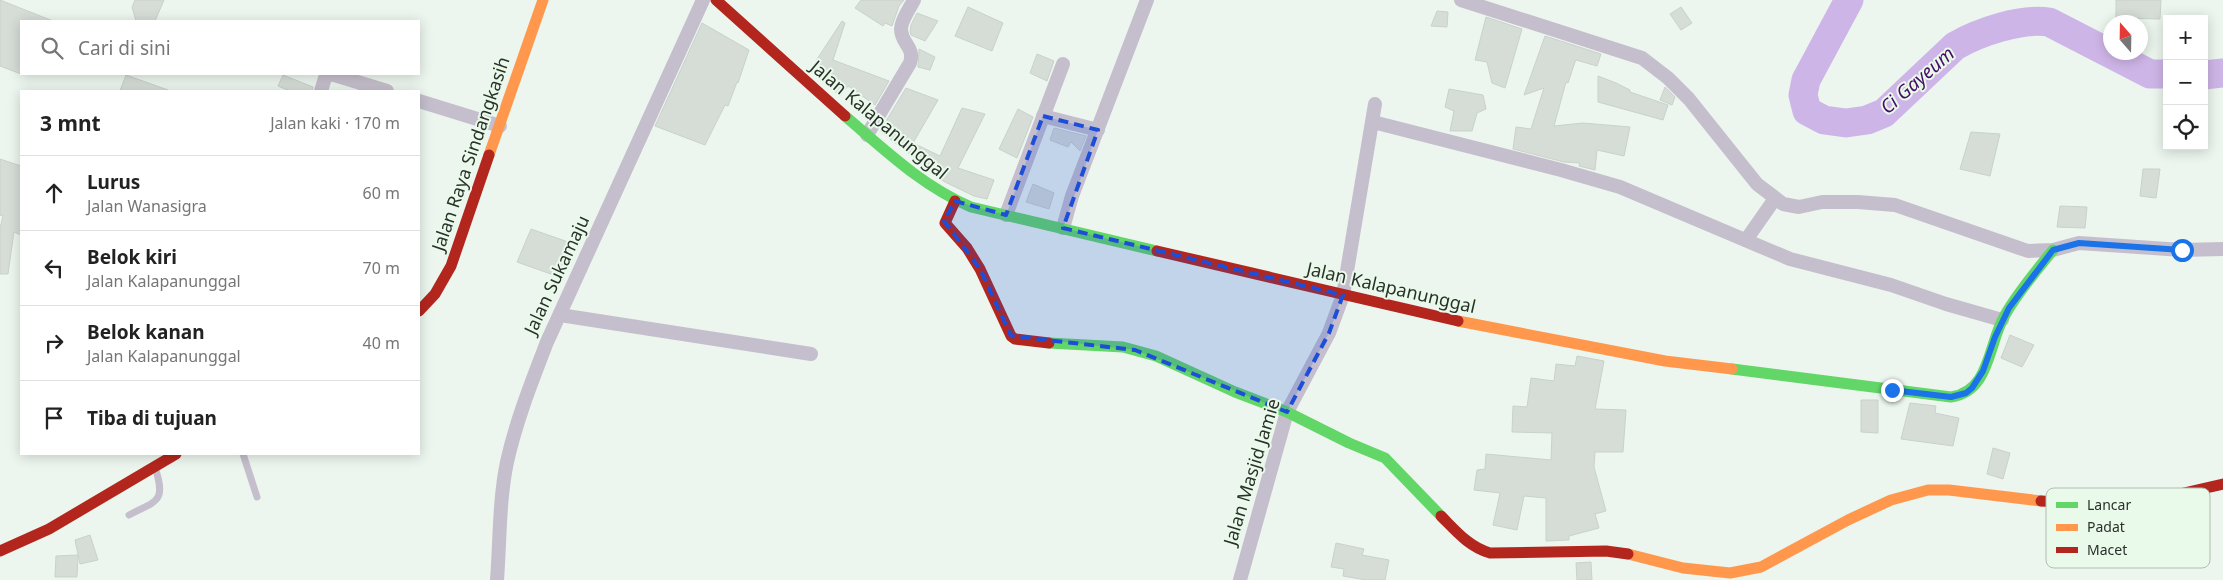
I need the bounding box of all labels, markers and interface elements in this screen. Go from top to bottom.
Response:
north arrow [2103,15,2148,60]
map controls [2163,15,2208,150]
button: + [2163,15,2208,60]
search box [20,20,420,75]
icon: search [38,34,66,62]
text: Cari di sini [78,35,171,61]
water label: Ci Gayeum [1874,40,1960,120]
street label: Jalan Raya Sindangkasih [425,53,515,256]
street label: Jalan Kalapanunggal [804,53,954,184]
button: − [2163,60,2208,105]
button: locate [2163,105,2208,150]
text: 3 mnt [40,109,101,137]
text: Jalan kaki · 170 m [270,112,400,134]
text: Lurus [87,169,140,195]
icon: ahead [40,179,68,207]
text: 60 m [363,182,400,204]
text: Jalan Wanasigra [87,195,207,217]
street label: Jalan Sukamaju [517,211,594,340]
route start [2171,239,2194,262]
text: Belok kiri [87,244,177,270]
icon: left [40,254,68,282]
street label: Jalan Kalapanunggal [1302,255,1478,318]
text: 70 m [363,257,400,279]
text: Jalan Kalapanunggal [87,270,241,292]
text: Belok kanan [87,319,204,345]
icon: right [40,329,68,357]
text: 40 m [363,332,400,354]
text: Jalan Kalapanunggal [87,345,241,367]
route end [1881,379,1904,402]
street label: Jalan Masjid Jamie [1217,395,1285,550]
icon: arrive [40,404,68,432]
text: Tiba di tujuan [87,405,217,431]
legend [2046,488,2210,568]
text: Lancar [2087,495,2131,514]
text: Padat [2087,517,2125,536]
text: Macet [2087,540,2127,559]

